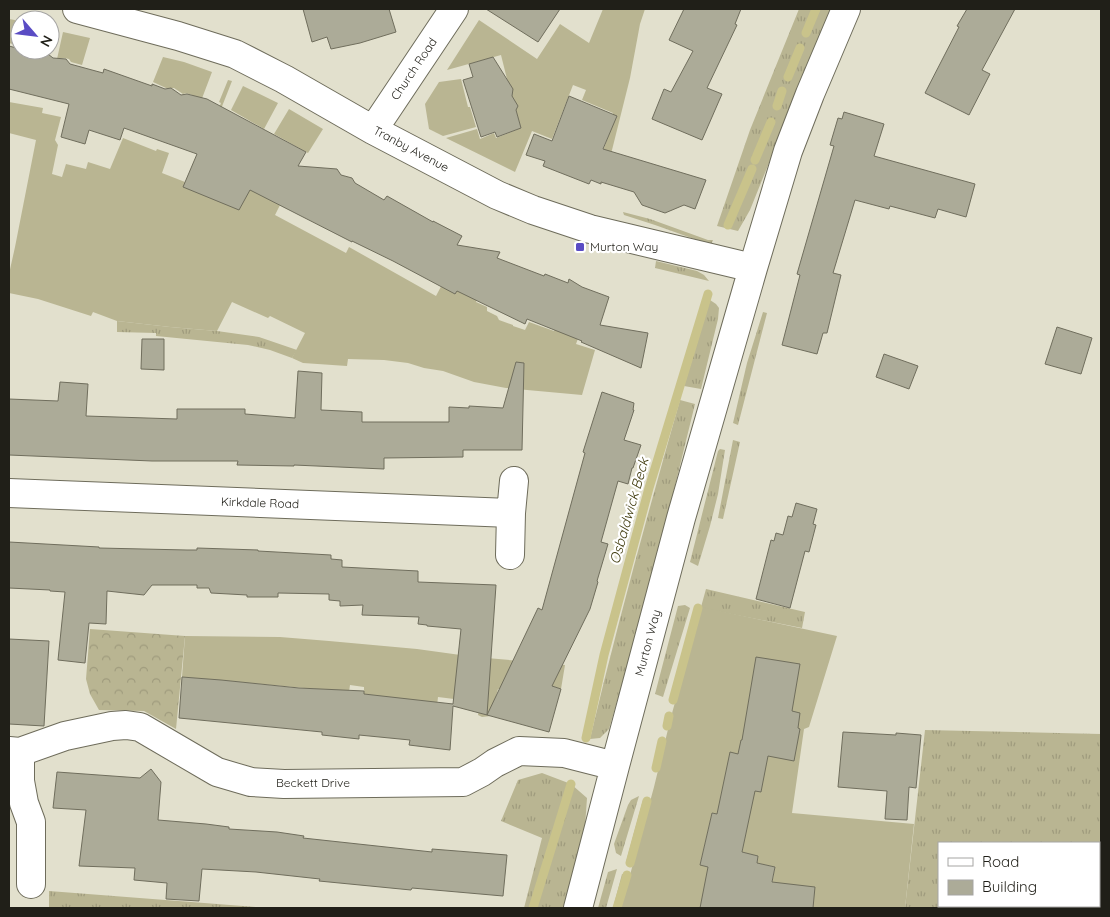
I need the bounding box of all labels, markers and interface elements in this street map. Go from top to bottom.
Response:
north arrow [10,10,60,60]
text: N [36,32,57,50]
street label: Church Road [387,35,440,103]
street label: Tranby Avenue [371,122,452,175]
place label: Murton Way [590,239,658,254]
marker: Murton Way [574,241,586,253]
water label: Osbaldwick Beck [605,454,653,566]
street label: Kirkdale Road [221,494,299,511]
street label: Murton Way [631,608,664,678]
street label: Beckett Drive [276,775,350,790]
legend [938,842,1100,907]
text: Road [982,852,1019,871]
text: Building [982,877,1037,896]

